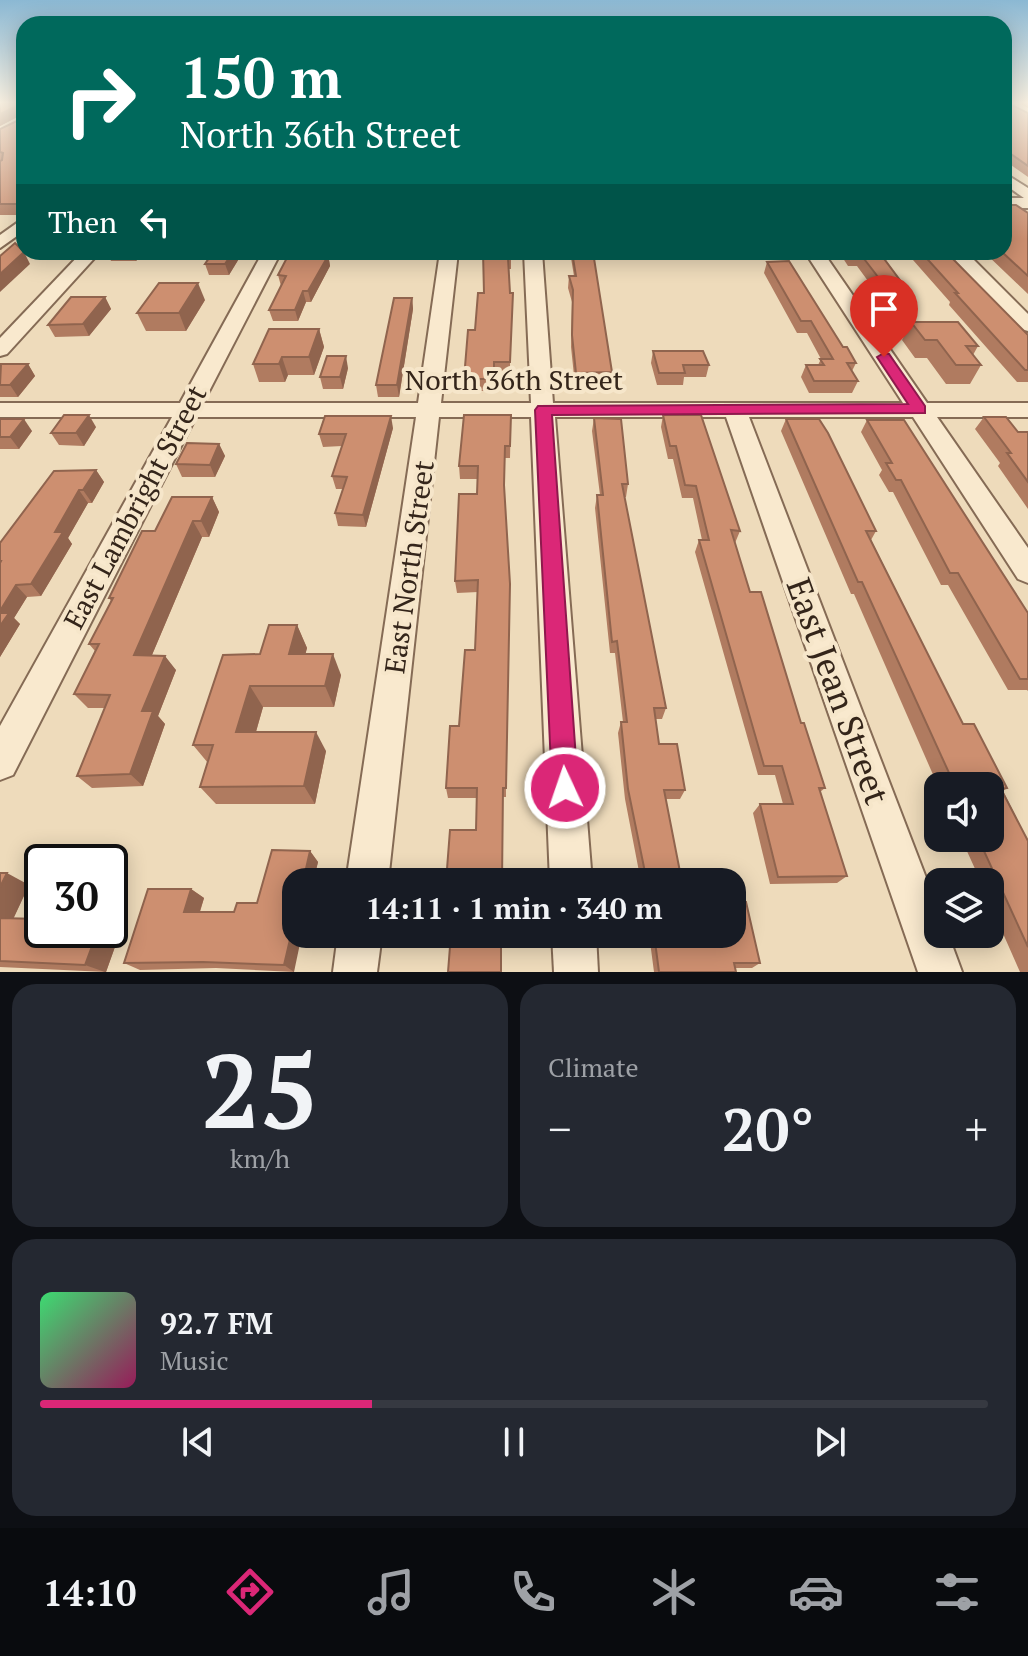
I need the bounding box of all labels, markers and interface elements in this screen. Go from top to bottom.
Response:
text: 150 m [180,40,342,114]
icon: right [48,48,152,152]
text: North 36th Street [180,111,461,158]
icon: left [133,200,177,244]
text: Then [48,202,117,242]
pin [850,275,918,357]
icon: arrive [862,287,906,331]
street label: North 36th Street [405,361,624,398]
street label: East Lambright Street [55,378,215,635]
street label: East North Street [375,457,442,676]
street label: East Jean Street [777,572,900,811]
position arrow [523,746,607,830]
map controls [924,772,1004,948]
button: sound [924,772,1004,852]
speed limit sign: 30 [24,844,128,948]
button: layers [924,868,1004,948]
text: 14:11 · 1 min · 340 m [366,888,662,928]
text: 25 [201,1020,319,1158]
text: Climate [548,1050,639,1084]
text: 20° [722,1089,814,1168]
text: − [548,1099,571,1158]
text: + [965,1099,988,1158]
text: km/h [230,1141,290,1175]
text: 92.7 FM [160,1303,273,1343]
text: Music [160,1343,229,1377]
icon: previous [176,1420,220,1464]
icon: pause [492,1420,536,1464]
icon: next [808,1420,852,1464]
icon: directions [222,1564,278,1620]
icon: music [363,1564,419,1620]
icon: phone [505,1564,561,1620]
icon: climate [646,1564,702,1620]
icon: car [788,1564,844,1620]
icon: filters [929,1564,985,1620]
text: 14:10 [43,1569,136,1616]

